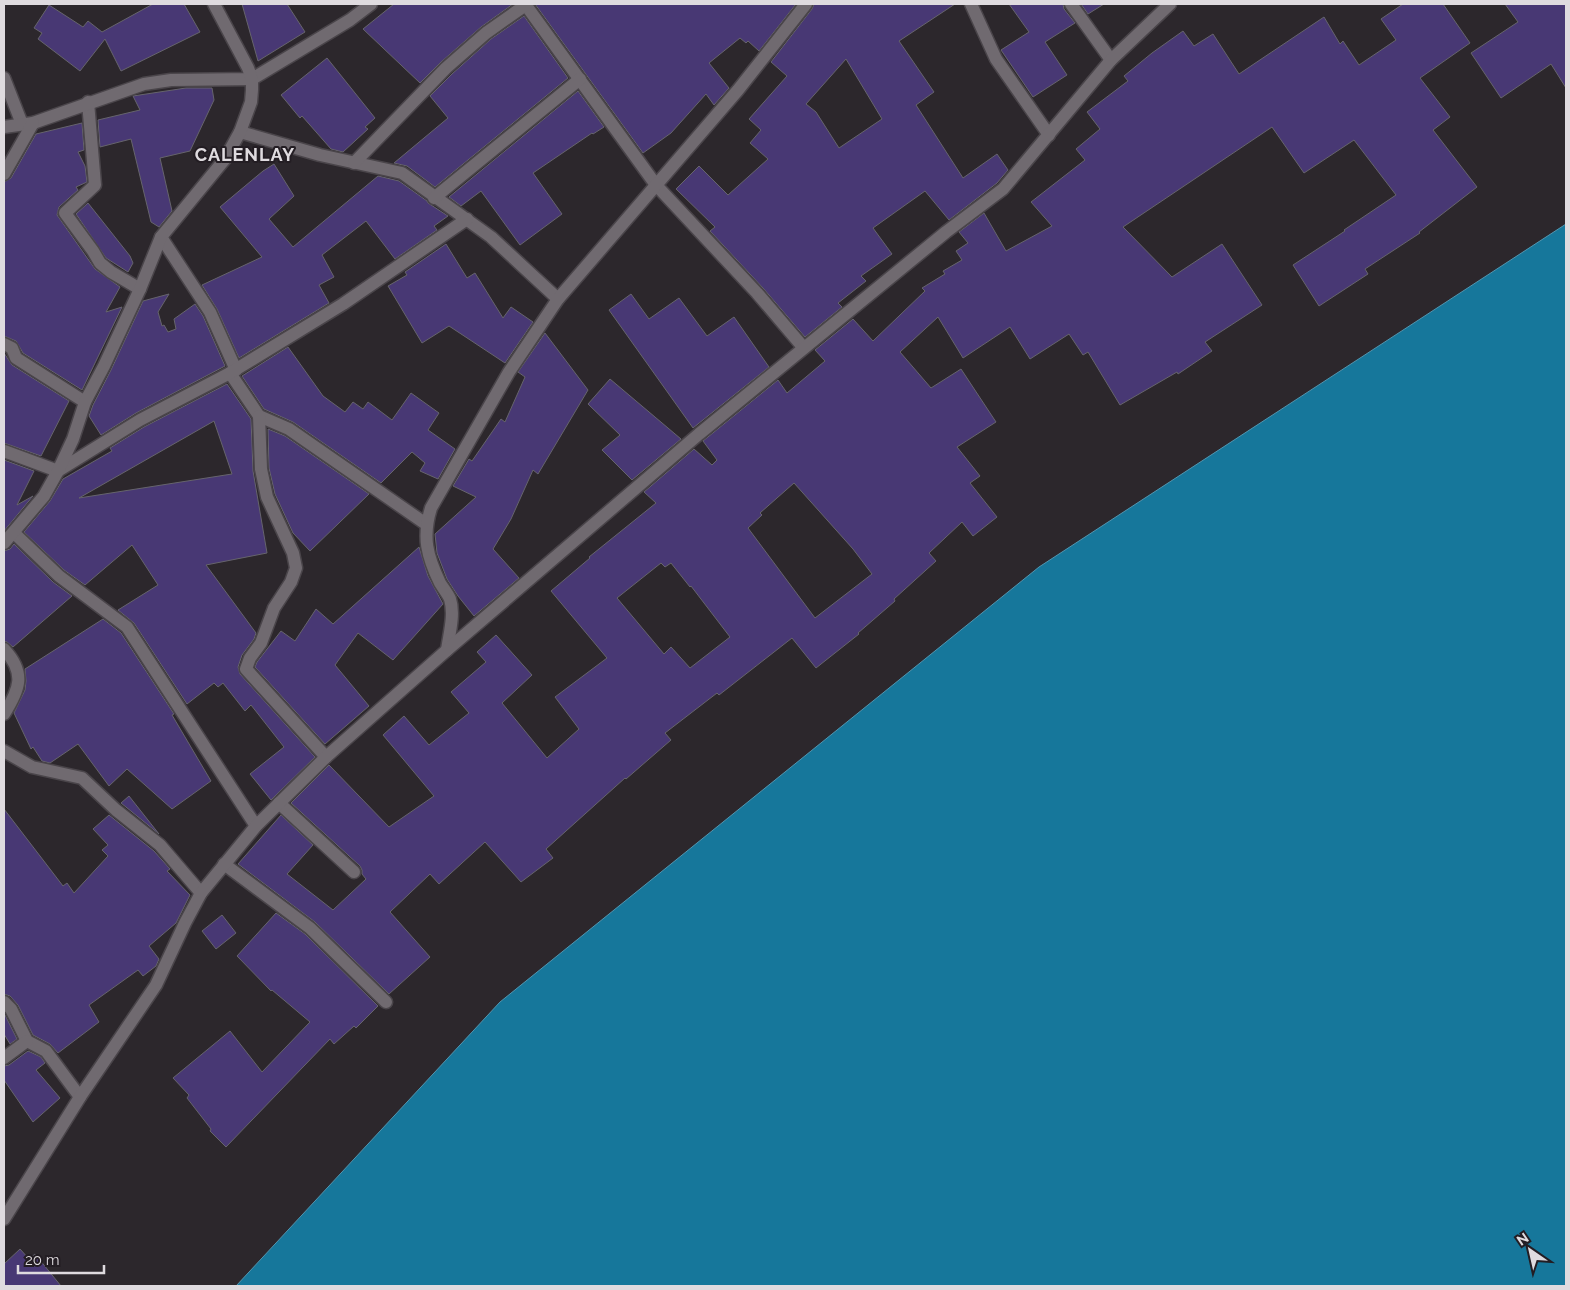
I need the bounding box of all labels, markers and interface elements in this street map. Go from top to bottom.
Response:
district label: CALENLAY [195,144,295,165]
north arrow [1505,1225,1555,1275]
text: N [1514,1230,1532,1249]
scale bar [18,1242,104,1274]
text: 20 m [25,1251,60,1269]

